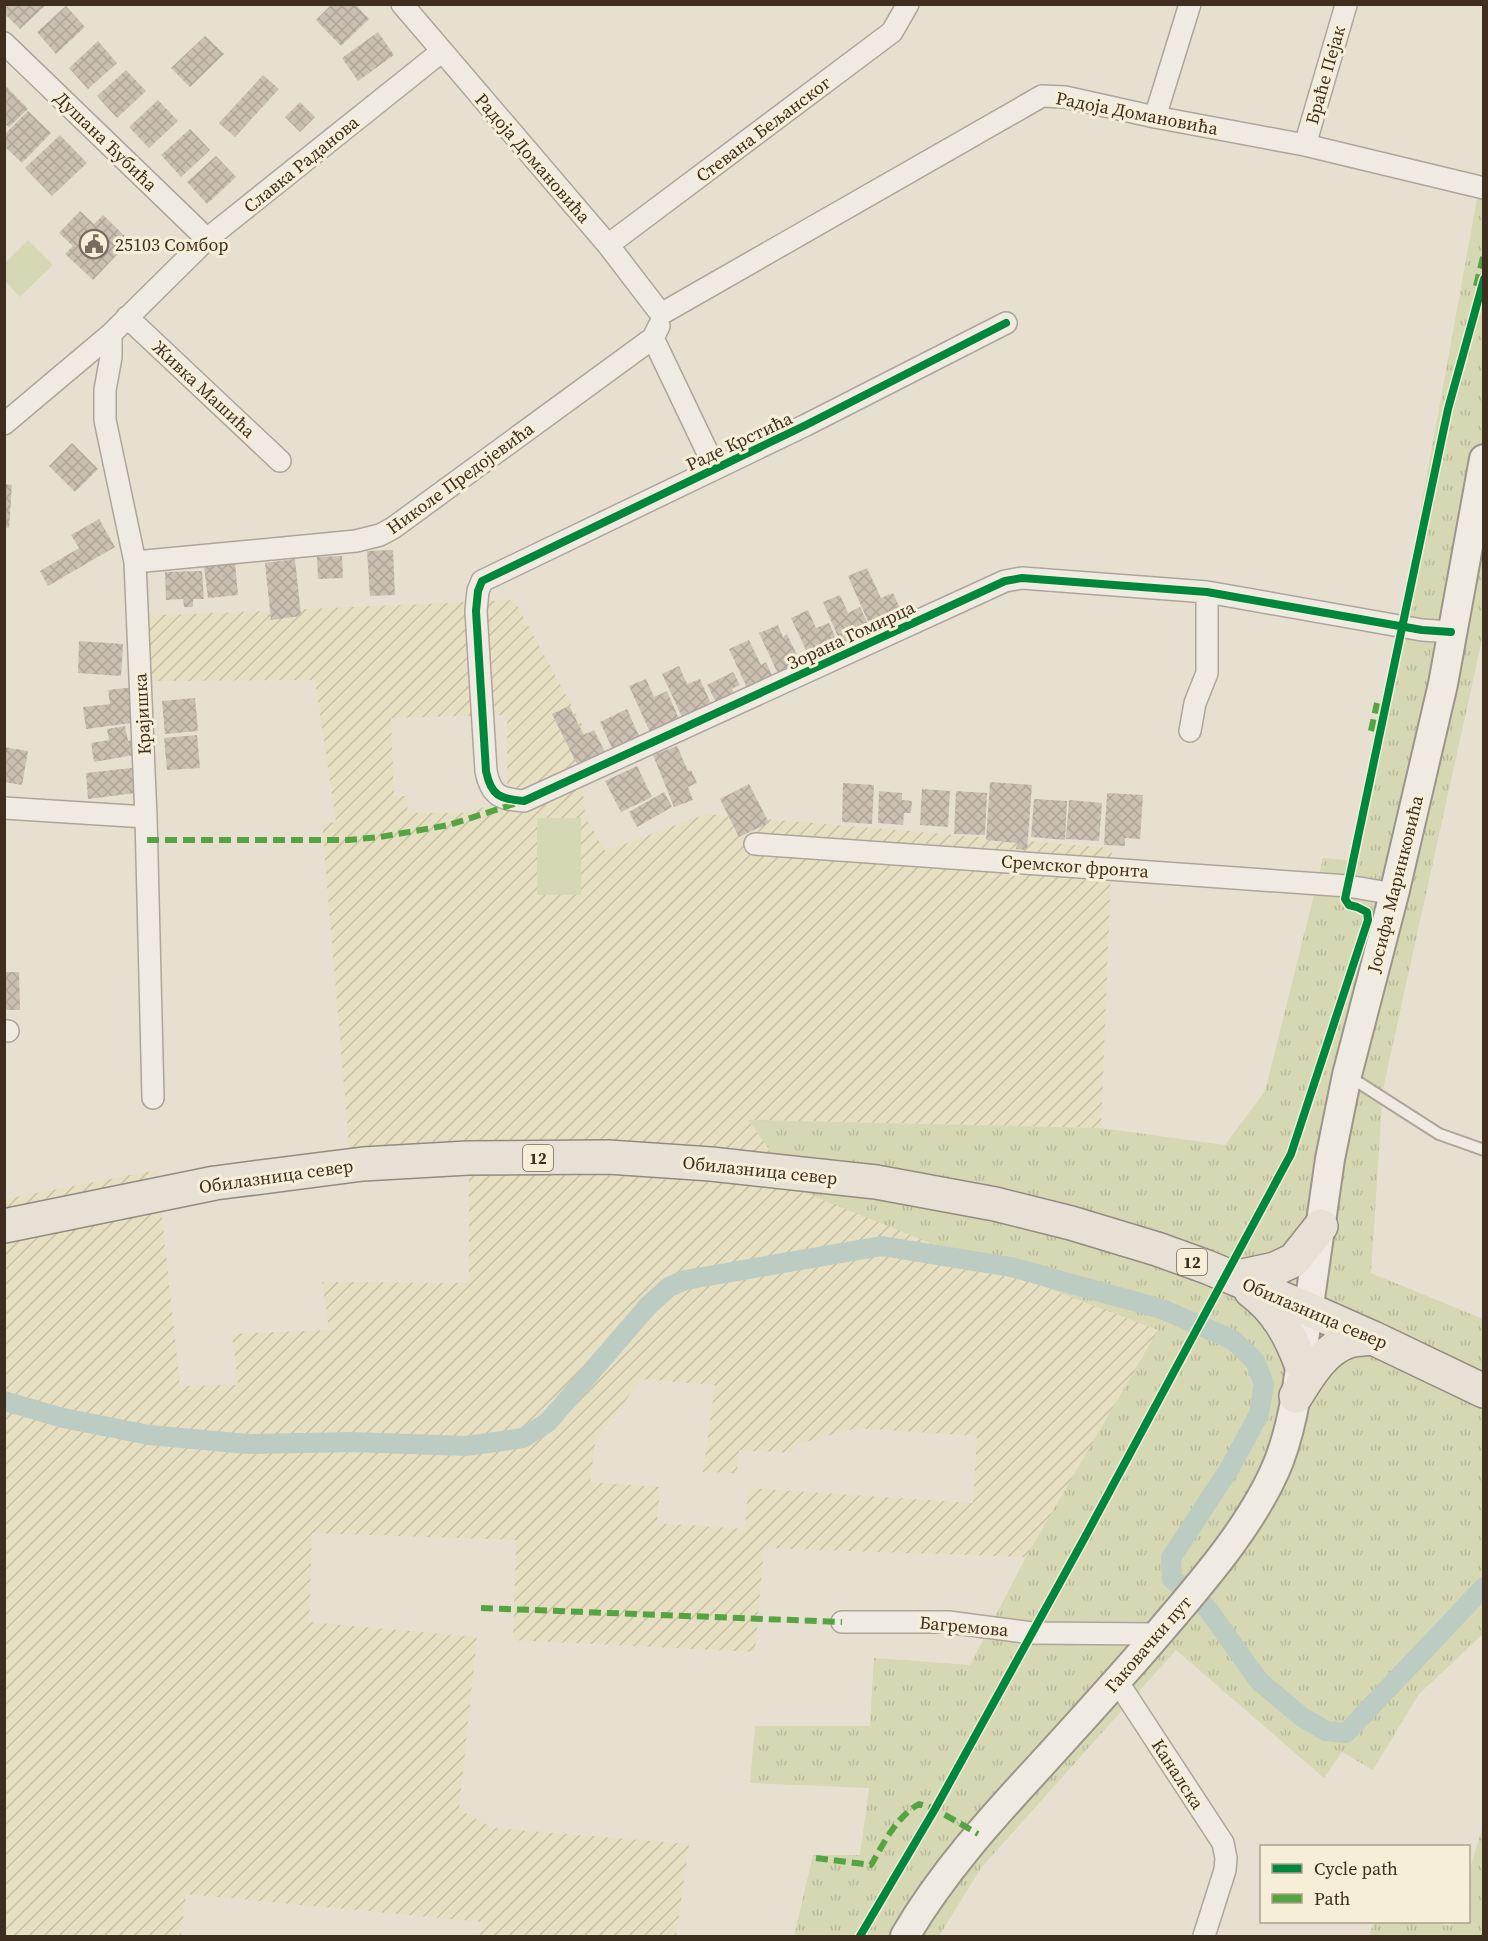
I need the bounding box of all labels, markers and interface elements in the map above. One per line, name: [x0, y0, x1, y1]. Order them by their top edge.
street label: Браће Пејак: [1299, 23, 1351, 127]
street label: Стевана Бељанског: [691, 70, 835, 188]
street label: Душана Ћубића: [49, 85, 164, 197]
street label: Радоја Домановића: [1054, 85, 1221, 141]
street label: Радоја Домановића: [470, 88, 597, 229]
street label: Славка Раданова: [238, 109, 365, 218]
public building icon: 25103 Сомбор: [78, 228, 110, 260]
place label: 25103 Сомбор: [115, 232, 229, 257]
street label: Живка Машића: [147, 335, 262, 444]
street label: Раде Крстића: [682, 405, 797, 477]
street label: Николе Предојевића: [381, 416, 539, 540]
street label: Зорана Гомирца: [783, 594, 920, 676]
street label: Крајишка: [127, 672, 157, 755]
street label: Јосифа Маринковића: [1361, 792, 1429, 976]
street label: Сремског фронта: [1000, 848, 1150, 884]
road number: 12: [523, 1145, 553, 1171]
street label: Обилазница север: [681, 1149, 839, 1191]
street label: Обилазница север: [197, 1153, 355, 1199]
road number: 12: [1177, 1249, 1207, 1275]
street label: Обилазница север: [1239, 1271, 1391, 1355]
street label: Гаковачки пут: [1099, 1590, 1198, 1698]
street label: Багремова: [918, 1610, 1010, 1642]
street label: Каналска: [1146, 1734, 1211, 1815]
legend: [1260, 1845, 1470, 1923]
text: Cycle path: [1314, 1856, 1398, 1881]
text: Path: [1314, 1886, 1351, 1911]

